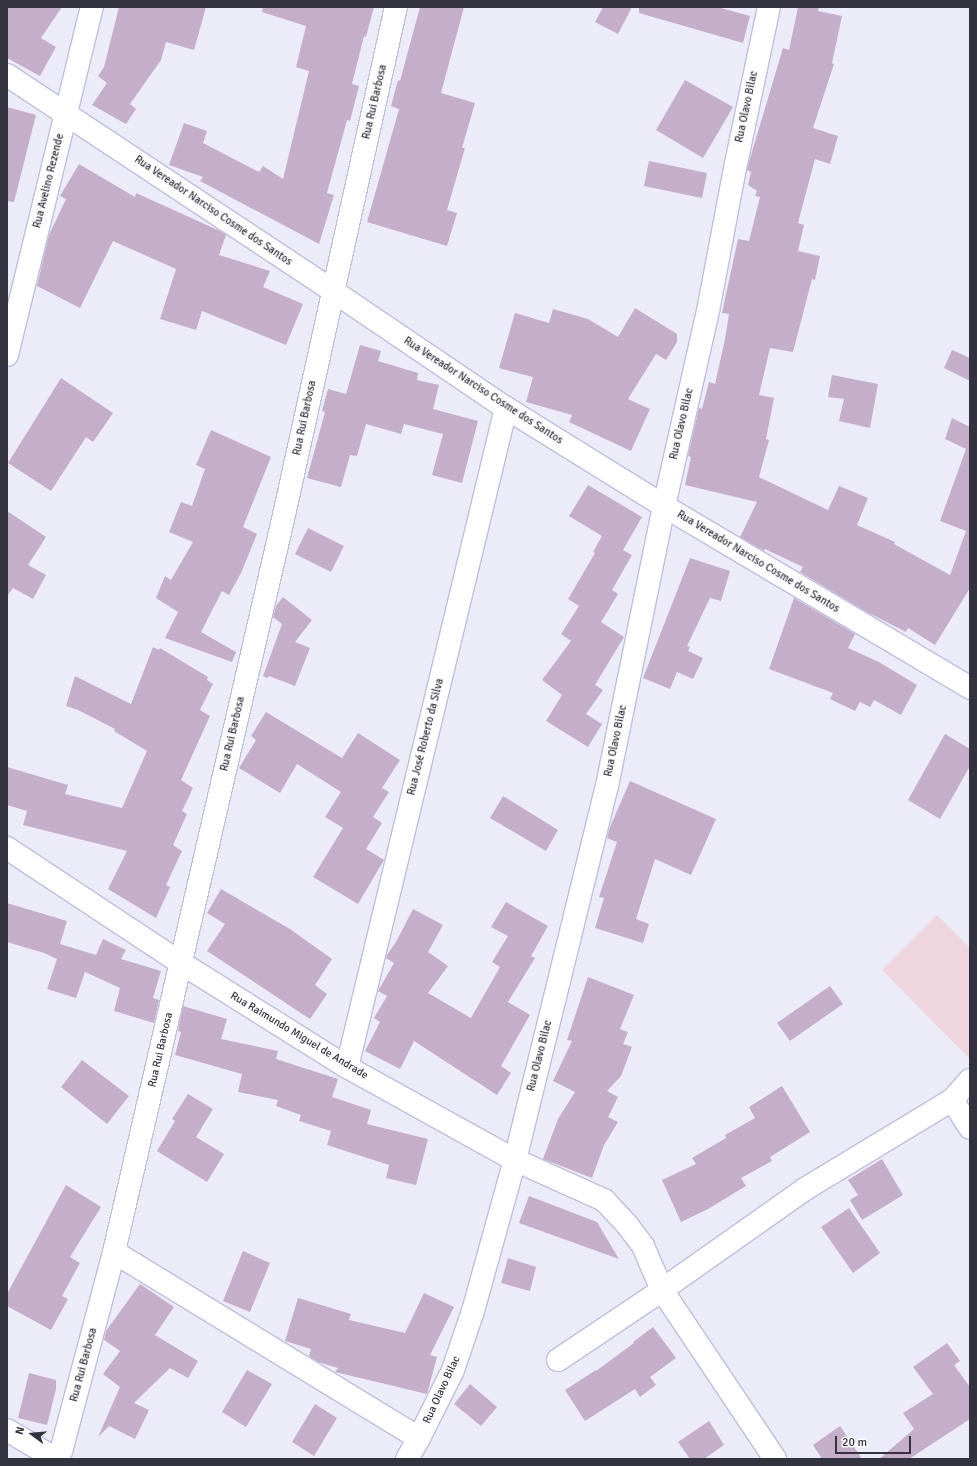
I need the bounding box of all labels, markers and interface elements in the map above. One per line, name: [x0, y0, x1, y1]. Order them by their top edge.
street label: Rua Rui Barbosa: [360, 63, 390, 141]
street label: Rua Olavo Bilac: [733, 70, 761, 144]
street label: Rua Avelino Rezende: [31, 132, 67, 230]
street label: Rua Vereador Narciso Cosme dos Santos: [132, 153, 294, 269]
street label: Rua Vereador Narciso Cosme dos Santos: [401, 334, 565, 448]
street label: Rua Rui Barbosa: [291, 379, 319, 457]
street label: Rua Olavo Bilac: [667, 387, 697, 461]
street label: Rua Vereador Narciso Cosme dos Santos: [674, 508, 842, 616]
street label: Rua José Roberto da Silva: [405, 677, 447, 797]
street label: Rua Rui Barbosa: [218, 695, 248, 773]
street label: Rua Olavo Bilac: [602, 704, 630, 778]
street label: Rua Raimundo Miguel de Andrade: [228, 990, 370, 1082]
street label: Rua Rui Barbosa: [146, 1011, 176, 1089]
street label: Rua Olavo Bilac: [525, 1019, 555, 1093]
street label: Rua Rui Barbosa: [68, 1326, 100, 1404]
street label: Rua Olavo Bilac: [421, 1354, 463, 1426]
north arrow: [12, 1414, 52, 1454]
text: N: [13, 1425, 27, 1436]
scale bar: [837, 1428, 913, 1454]
text: 20 m: [842, 1435, 867, 1450]

